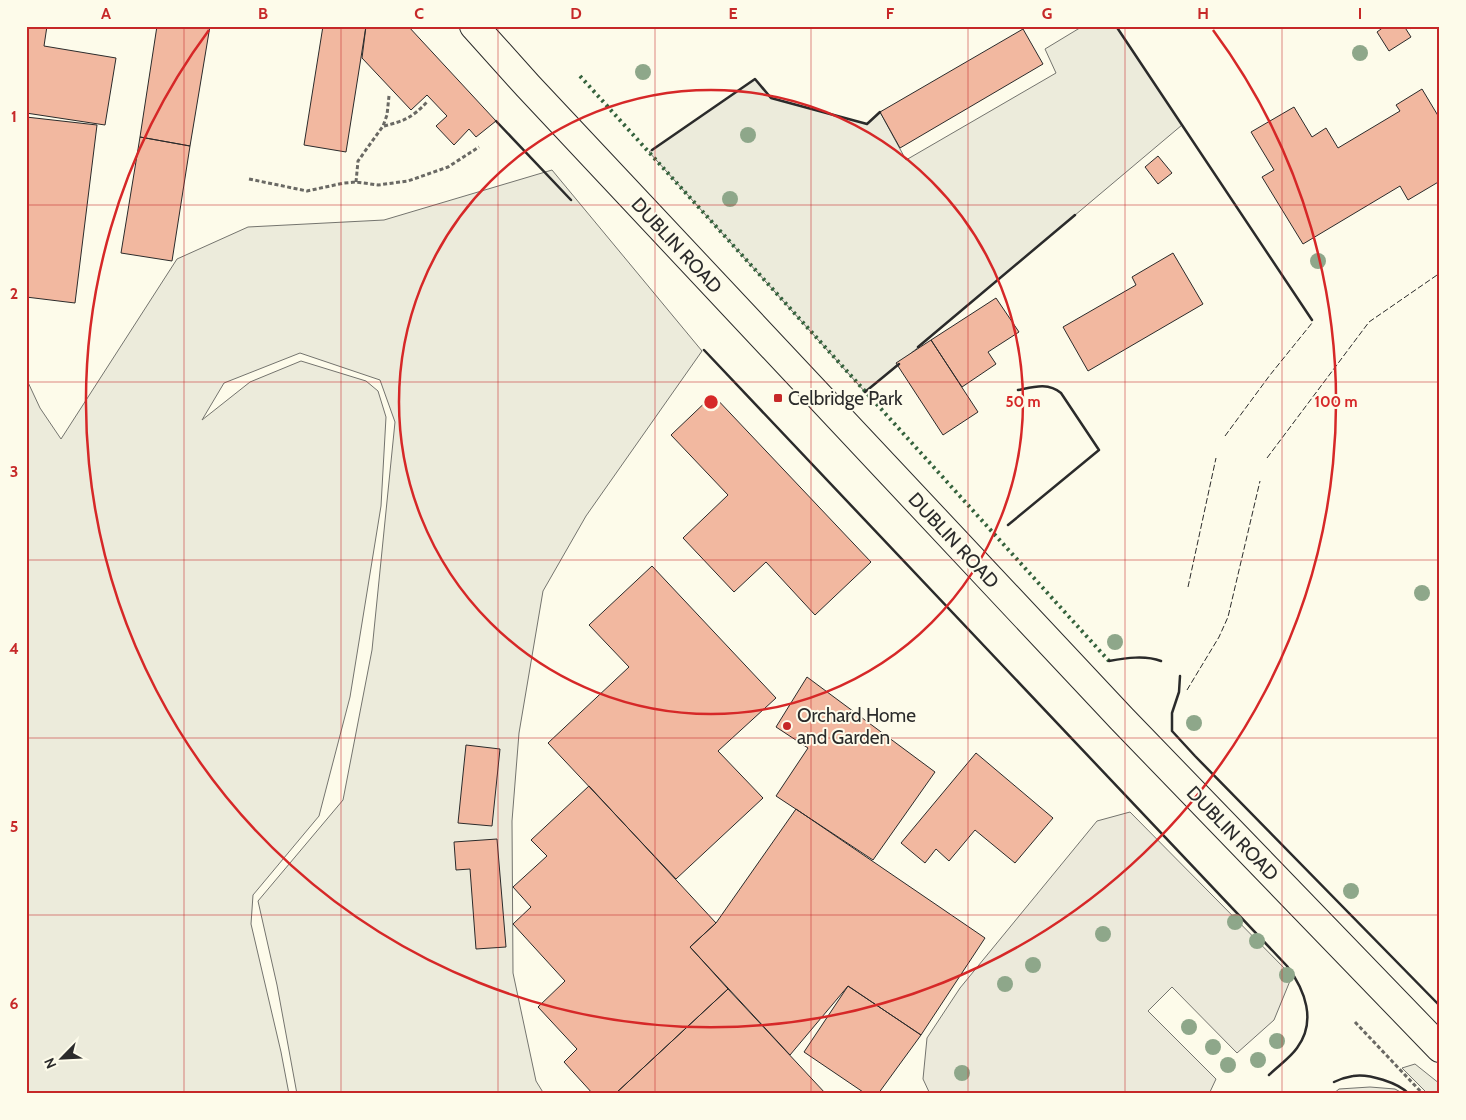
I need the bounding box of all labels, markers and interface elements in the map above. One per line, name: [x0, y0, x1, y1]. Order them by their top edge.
text: A: [101, 4, 111, 23]
text: B: [258, 4, 268, 23]
text: C: [414, 4, 424, 23]
text: D: [570, 4, 582, 23]
text: E: [728, 4, 738, 23]
text: F: [886, 4, 895, 23]
text: G: [1042, 4, 1052, 23]
text: H: [1197, 4, 1209, 23]
text: I: [1358, 4, 1362, 23]
text: 1: [11, 107, 17, 126]
street label: DUBLIN ROAD: [627, 193, 727, 298]
text: 2: [10, 284, 18, 303]
place label: Celbridge Park: [788, 387, 903, 410]
marker: Celbridge Park: [772, 392, 784, 404]
centre of rings: [702, 393, 720, 411]
text: 50 m: [1005, 393, 1041, 411]
text: 100 m: [1314, 393, 1358, 411]
text: 3: [10, 462, 18, 481]
street label: DUBLIN ROAD: [904, 488, 1004, 593]
text: 4: [9, 639, 19, 658]
place label: Orchard Home and Garden: [797, 704, 916, 749]
marker: Orchard Home and Garden: [781, 720, 793, 732]
street label: DUBLIN ROAD: [1182, 781, 1284, 885]
text: 5: [10, 817, 18, 836]
text: 6: [10, 994, 19, 1013]
north arrow: [38, 1032, 88, 1082]
text: N: [40, 1055, 60, 1071]

